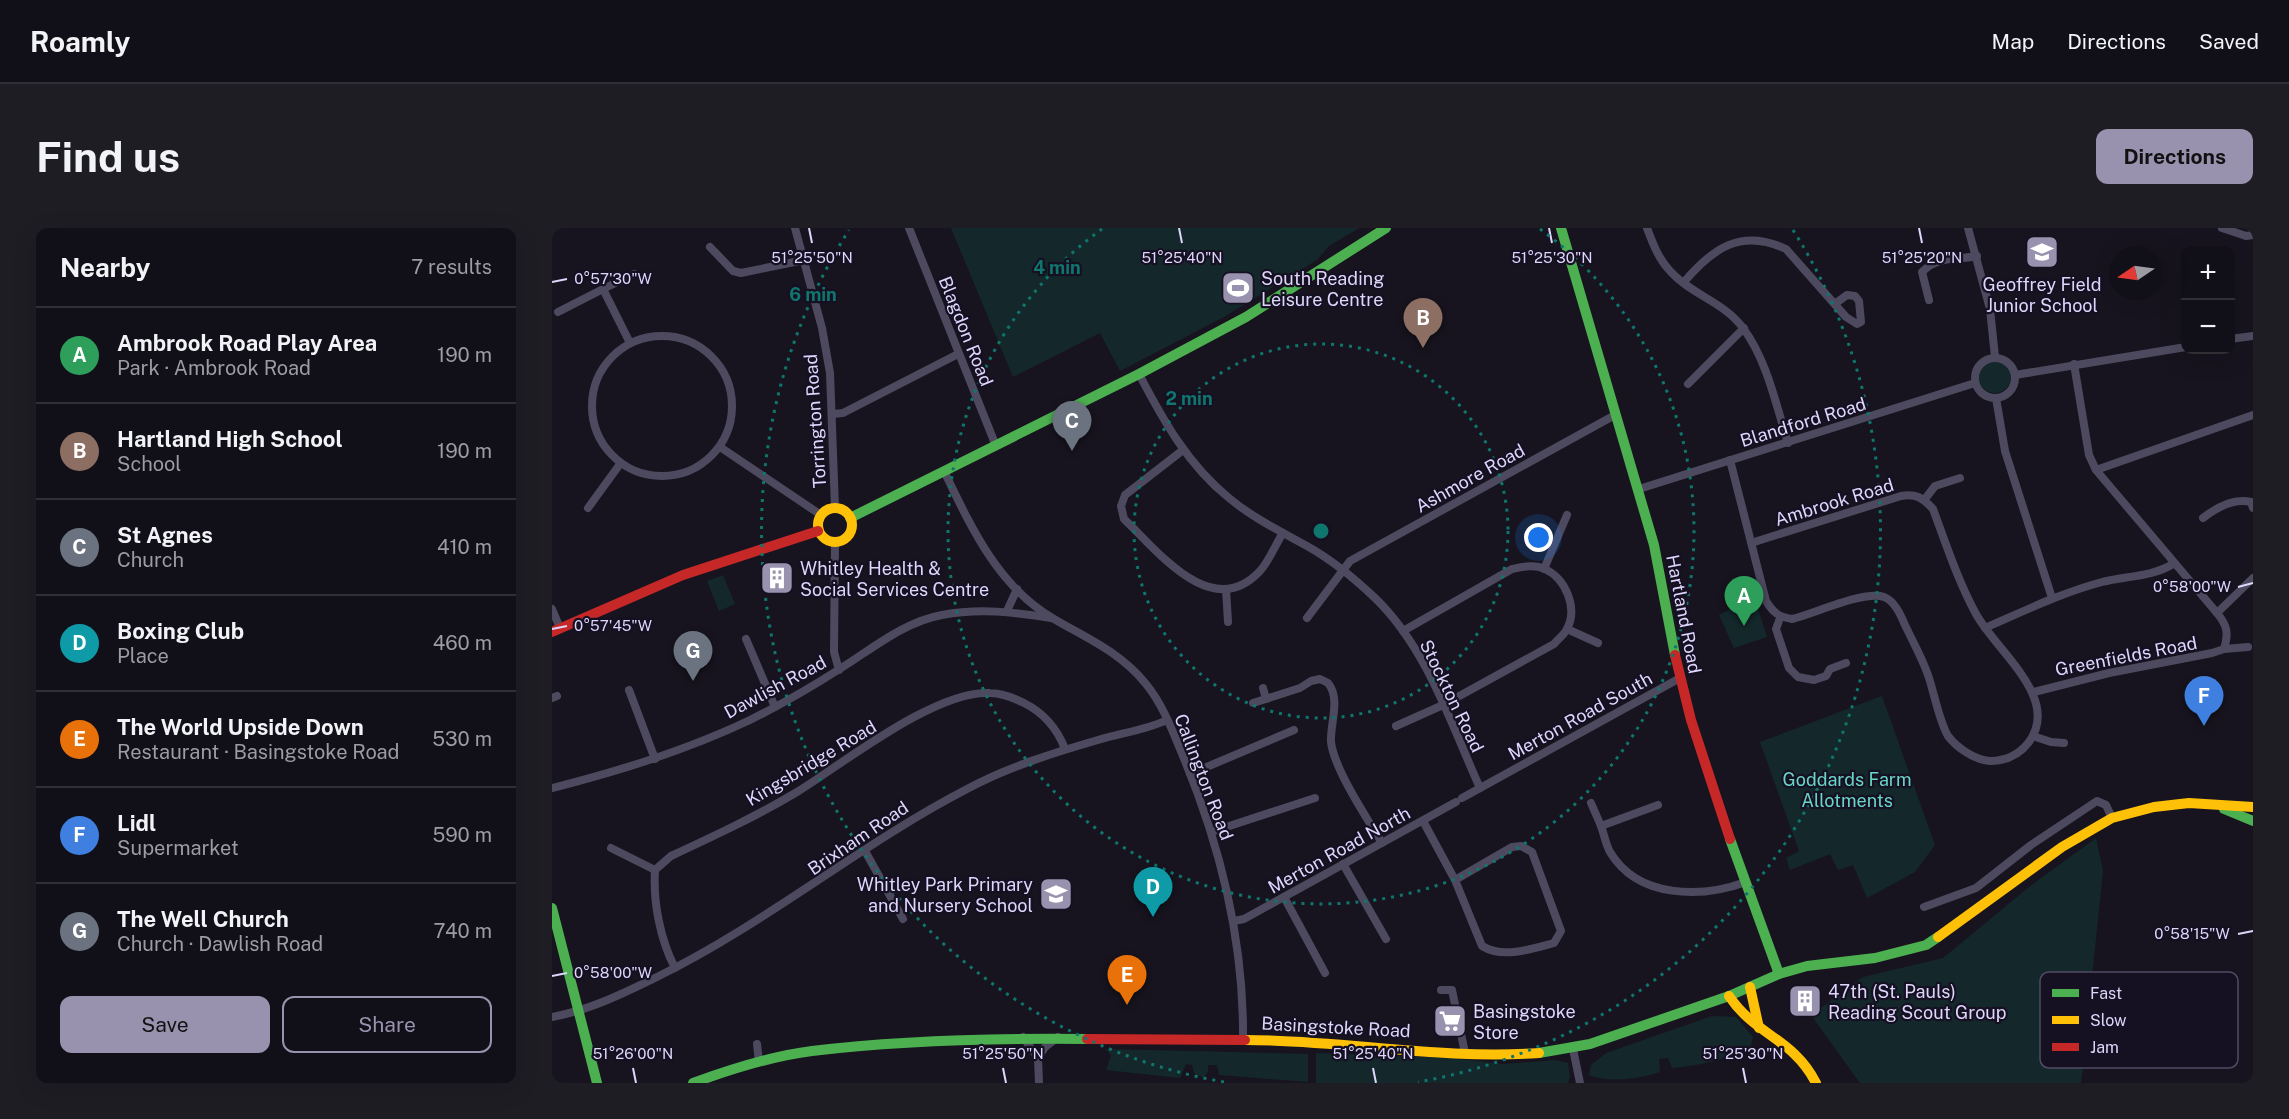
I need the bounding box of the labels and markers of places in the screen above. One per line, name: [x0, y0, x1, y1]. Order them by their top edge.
school or university icon: Geoffrey Field Junior School: [2024, 234, 2060, 270]
place label: South Reading Leisure Centre: [1261, 268, 1384, 310]
sports icon: South Reading Leisure Centre: [1220, 270, 1256, 306]
place label: Geoffrey Field Junior School: [1982, 274, 2102, 316]
pin: B: [1404, 298, 1442, 348]
pin: C: [1052, 402, 1092, 451]
centre of rings: [1311, 521, 1331, 541]
place label: Whitley Health & Social Services Centre: [800, 558, 989, 600]
building icon: Whitley Health & Social Services Centre: [759, 560, 795, 596]
pin: A: [1724, 576, 1764, 626]
pin: G: [674, 632, 712, 681]
pin: F: [2184, 676, 2224, 726]
pin: D: [1134, 868, 1172, 917]
place label: Whitley Park Primary and Nursery School: [857, 874, 1033, 916]
school or university icon: Whitley Park Primary and Nursery School: [1038, 876, 1074, 912]
pin: E: [1108, 956, 1146, 1005]
place label: 47th (St. Pauls) Reading Scout Group: [1828, 981, 2007, 1023]
building icon: 47th (St. Pauls) Reading Scout Group: [1787, 983, 1823, 1019]
place label: Basingstoke Store: [1473, 1001, 1576, 1043]
supermarket icon: Basingstoke Store: [1432, 1003, 1468, 1039]

